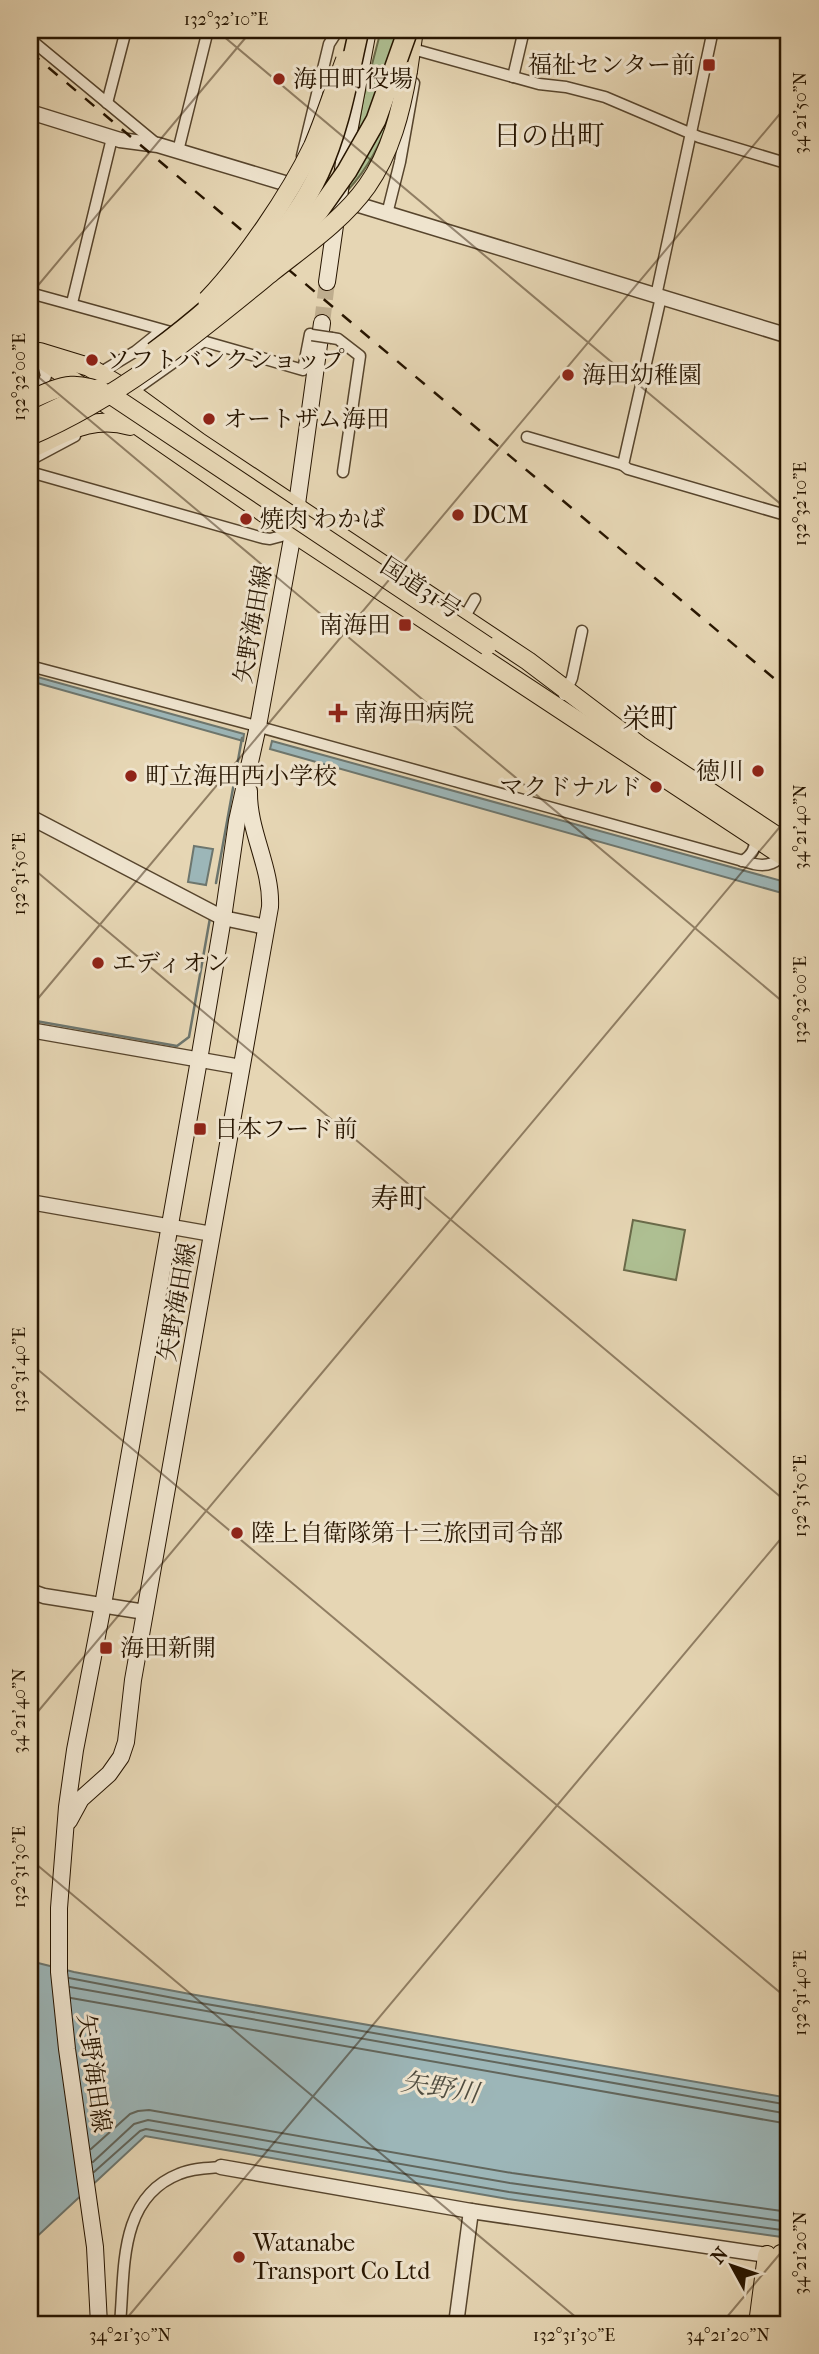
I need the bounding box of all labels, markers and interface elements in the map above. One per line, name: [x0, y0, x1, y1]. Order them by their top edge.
text: 132°32'10"E: [184, 9, 268, 30]
place label: 福祉センター前: [528, 51, 695, 79]
marker: 福祉センター前: [701, 57, 717, 73]
place label: 海田町役場: [293, 65, 413, 93]
marker: 海田町役場: [271, 71, 287, 87]
text: 34°21'50"N: [790, 71, 811, 154]
district label: 日の出町: [493, 119, 605, 152]
text: 132°32'00"E: [9, 333, 30, 421]
place label: ソフトバンクショップ: [106, 346, 345, 374]
marker: ソフトバンクショップ: [84, 352, 100, 368]
place label: 海田幼稚園: [582, 361, 702, 389]
marker: 海田幼稚園: [560, 367, 576, 383]
place label: オートザム海田: [223, 405, 390, 433]
marker: オートザム海田: [201, 411, 217, 427]
text: 132°32'10"E: [790, 462, 811, 546]
place label: DCM: [472, 501, 528, 529]
place label: 焼肉 わかば: [260, 505, 385, 533]
marker: DCM: [450, 507, 466, 523]
marker: 焼肉 わかば: [238, 511, 254, 527]
street label: 国道31号: [375, 552, 467, 624]
street label: 矢野海田線: [229, 562, 277, 686]
place label: 南海田: [319, 611, 391, 639]
marker: 南海田: [397, 617, 413, 633]
place label: 南海田病院: [354, 699, 474, 727]
district label: 栄町: [622, 702, 678, 735]
marker: 南海田病院: [328, 703, 348, 723]
place label: 徳川: [696, 757, 744, 785]
place label: 町立海田西小学校: [145, 762, 337, 790]
marker: 徳川: [750, 763, 766, 779]
marker: 町立海田西小学校: [123, 768, 139, 784]
place label: マクドナルド: [499, 773, 642, 801]
marker: マクドナルド: [648, 779, 664, 795]
text: 34°21'40"N: [790, 784, 811, 870]
text: 132°31'50"E: [9, 833, 30, 915]
place label: エディオン: [112, 949, 230, 977]
marker: エディオン: [90, 955, 106, 971]
text: 132°32'00"E: [790, 956, 811, 1044]
place label: 日本フード前: [214, 1115, 357, 1143]
marker: 日本フード前: [192, 1121, 208, 1137]
district label: 寿町: [371, 1182, 427, 1215]
street label: 矢野海田線: [153, 1240, 201, 1364]
text: 132°31'40"E: [9, 1327, 30, 1413]
text: 132°31'50"E: [790, 1455, 811, 1537]
place label: 陸上自衛隊第十三旅団司令部: [251, 1519, 563, 1547]
marker: 陸上自衛隊第十三旅団司令部: [229, 1525, 245, 1541]
place label: 海田新開: [120, 1634, 216, 1662]
marker: 海田新開: [98, 1640, 114, 1656]
text: 34°21'40"N: [9, 1668, 30, 1754]
text: 132°31'30"E: [9, 1826, 30, 1908]
text: 132°31'40"E: [790, 1950, 811, 2036]
street label: 矢野海田線: [72, 2012, 116, 2134]
water label: 矢野川: [399, 2066, 484, 2109]
text: 34°21'20"N: [790, 2211, 811, 2295]
place label: Watanabe Transport Co Ltd: [252, 2229, 431, 2285]
north arrow: [696, 2232, 766, 2302]
text: N: [707, 2243, 733, 2268]
marker: Watanabe Transport Co Ltd: [231, 2249, 247, 2265]
text: 34°21'30"N: [89, 2325, 171, 2346]
text: 132°31'30"E: [533, 2325, 615, 2346]
text: 34°21'20"N: [686, 2325, 770, 2346]

